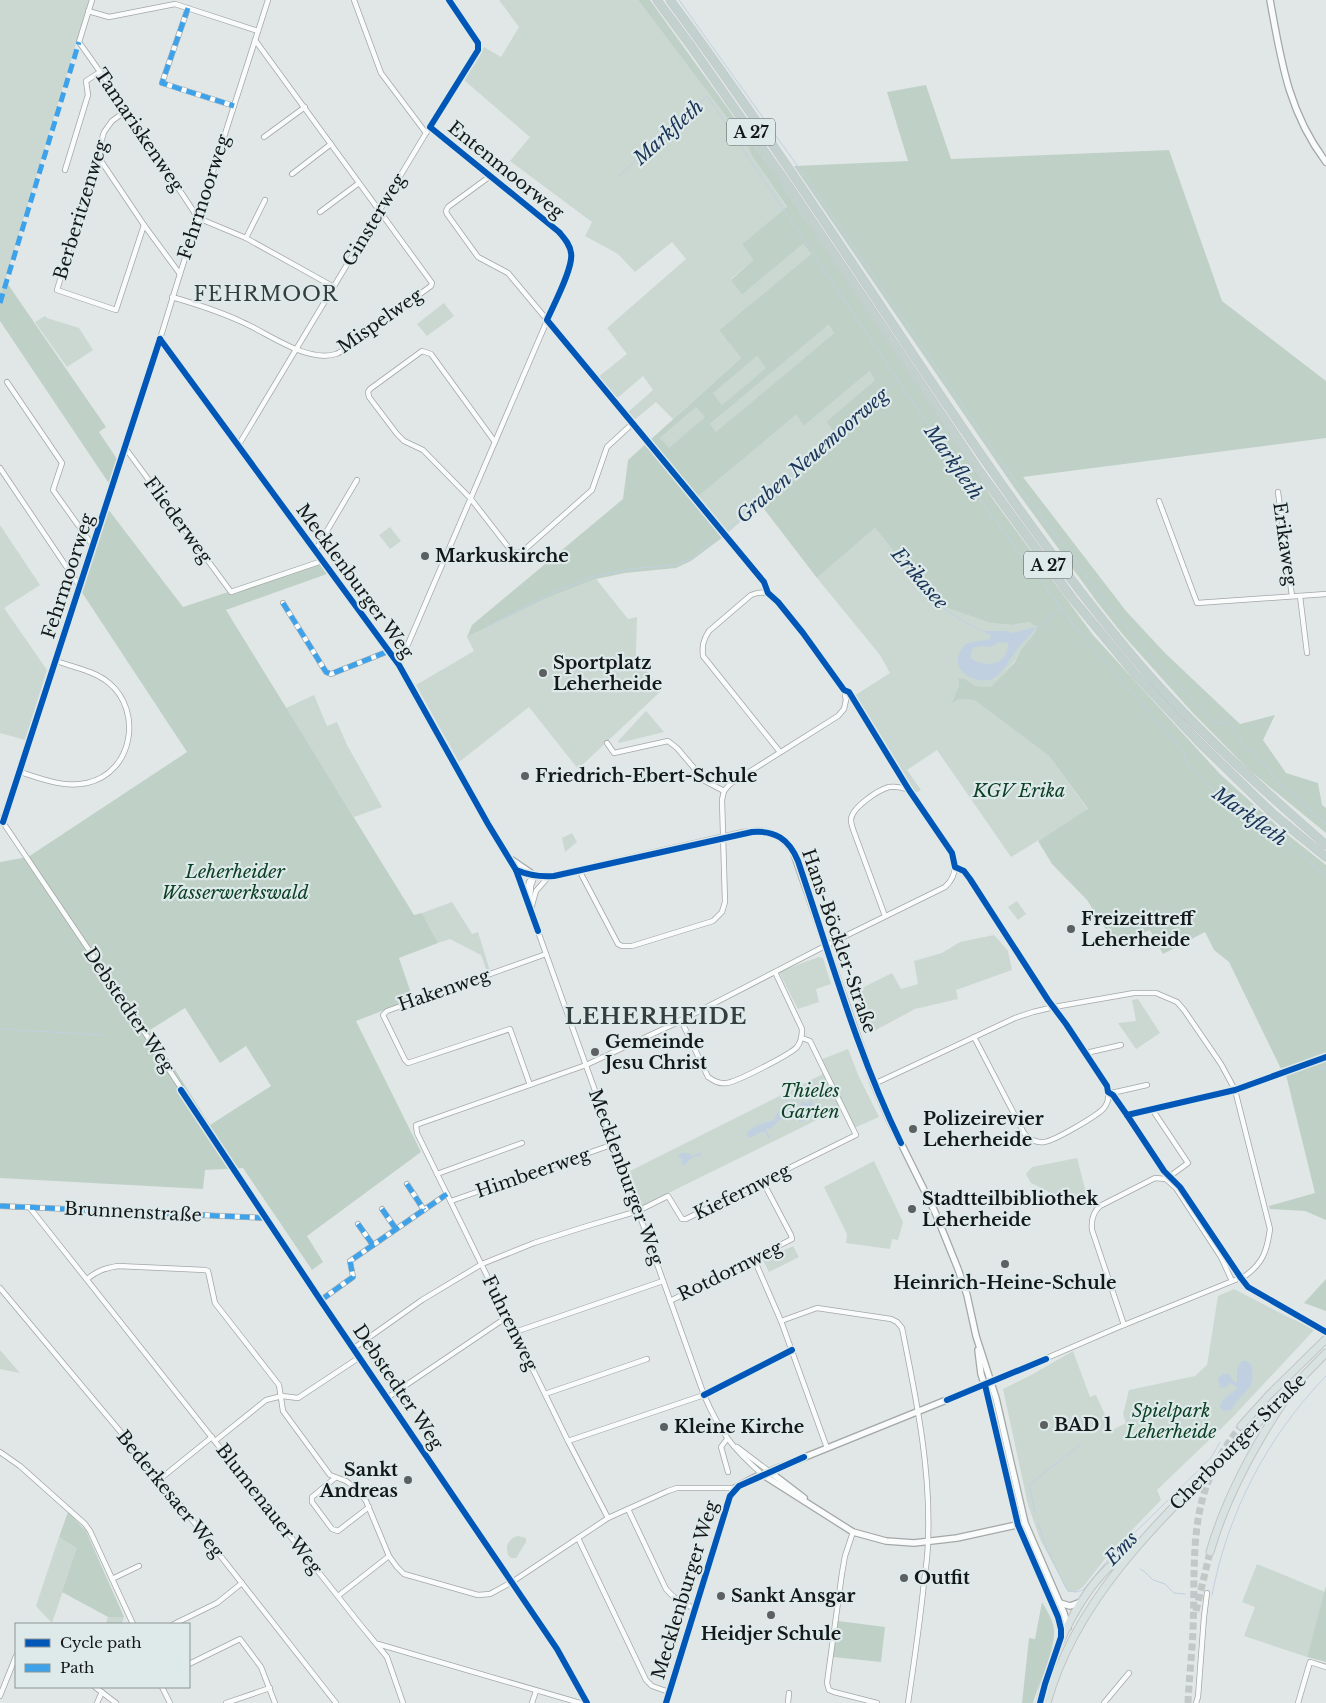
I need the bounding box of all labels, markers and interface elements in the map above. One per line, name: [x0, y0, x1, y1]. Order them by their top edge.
street label: Tamariskenweg: [90, 64, 188, 196]
water label: Markfleth: [628, 95, 708, 170]
street label: Entenmoorweg: [444, 117, 568, 224]
road number: A 27: [727, 118, 775, 146]
street label: Fehrmoorweg: [173, 131, 235, 262]
street label: Berberitzenweg: [49, 137, 113, 282]
street label: Ginsterweg: [338, 169, 410, 270]
district label: FEHRMOOR: [193, 282, 339, 306]
street label: Mispelweg: [333, 284, 427, 358]
water label: Graben Neuemoorweg: [732, 382, 894, 528]
water label: Markfleth: [919, 420, 988, 504]
street label: Fliederweg: [139, 472, 217, 568]
street label: Mecklenburger Weg: [292, 499, 419, 663]
street label: Erikaweg: [1268, 501, 1302, 588]
street label: Fehrmoorweg: [37, 510, 99, 641]
water label: Erikasee: [886, 542, 953, 614]
place label: Markuskirche: [435, 545, 569, 567]
marker: Markuskirche: [419, 550, 431, 562]
road number: A 27: [1024, 552, 1072, 578]
place label: Sportplatz Leherheide: [553, 652, 662, 695]
marker: Sportplatz Leherheide: [537, 667, 549, 679]
place label: Friedrich-Ebert-Schule: [535, 765, 757, 787]
marker: Friedrich-Ebert-Schule: [519, 770, 531, 782]
park label: KGV Erika: [972, 780, 1065, 802]
water label: Markfleth: [1207, 781, 1291, 851]
street label: Hans-Böckler-Straße: [797, 846, 881, 1036]
park label: Leherheider Wasserwerkswald: [161, 861, 309, 904]
place label: Freizeittreff Leherheide: [1081, 908, 1196, 951]
marker: Freizeittreff Leherheide: [1065, 923, 1077, 935]
street label: Debstedter Weg: [79, 943, 179, 1077]
street label: Hakenweg: [395, 964, 493, 1016]
district label: LEHERHEIDE: [565, 1003, 747, 1030]
place label: Gemeinde Jesu Christ: [601, 1031, 707, 1074]
marker: Gemeinde Jesu Christ: [589, 1046, 601, 1058]
park label: Thieles Garten: [780, 1080, 840, 1123]
street label: Mecklenburger Weg: [584, 1086, 668, 1268]
place label: Polizeirevier Leherheide: [923, 1108, 1044, 1151]
marker: Polizeirevier Leherheide: [907, 1123, 919, 1135]
street label: Himbeerweg: [473, 1143, 593, 1203]
street label: Kiefernweg: [690, 1159, 794, 1225]
place label: Stadtteilbibliothek Leherheide: [922, 1188, 1099, 1231]
street label: Brunnenstraße: [63, 1197, 203, 1227]
marker: Stadtteilbibliothek Leherheide: [906, 1203, 918, 1215]
street label: Rotdornweg: [674, 1236, 786, 1306]
marker: Heinrich-Heine-Schule: [999, 1258, 1011, 1270]
street label: Fuhrenweg: [477, 1272, 543, 1374]
place label: Heinrich-Heine-Schule: [893, 1272, 1117, 1294]
street label: Debstedter Weg: [348, 1320, 448, 1454]
street label: Cherbourger Straße: [1165, 1369, 1311, 1515]
park label: Spielpark Leherheide: [1124, 1400, 1217, 1443]
place label: BAD 1: [1054, 1414, 1112, 1436]
place label: Kleine Kirche: [674, 1416, 804, 1438]
marker: BAD 1: [1038, 1419, 1050, 1431]
marker: Kleine Kirche: [658, 1421, 670, 1433]
street label: Bederkesaer Weg: [112, 1426, 228, 1562]
street label: Blumenauer Weg: [211, 1439, 327, 1579]
place label: Sankt Andreas: [319, 1459, 398, 1502]
marker: Sankt Andreas: [402, 1474, 414, 1486]
street label: Mecklenburger Weg: [647, 1498, 723, 1682]
water label: Ems: [1099, 1527, 1143, 1571]
place label: Outfit: [914, 1567, 970, 1589]
marker: Outfit: [898, 1572, 910, 1584]
place label: Sankt Ansgar: [731, 1585, 856, 1607]
marker: Sankt Ansgar: [715, 1590, 727, 1602]
marker: Heidjer Schule: [765, 1609, 777, 1621]
legend: [15, 1623, 190, 1688]
place label: Heidjer Schule: [701, 1623, 841, 1645]
text: Cycle path: [60, 1633, 142, 1652]
text: Path: [60, 1658, 94, 1677]

